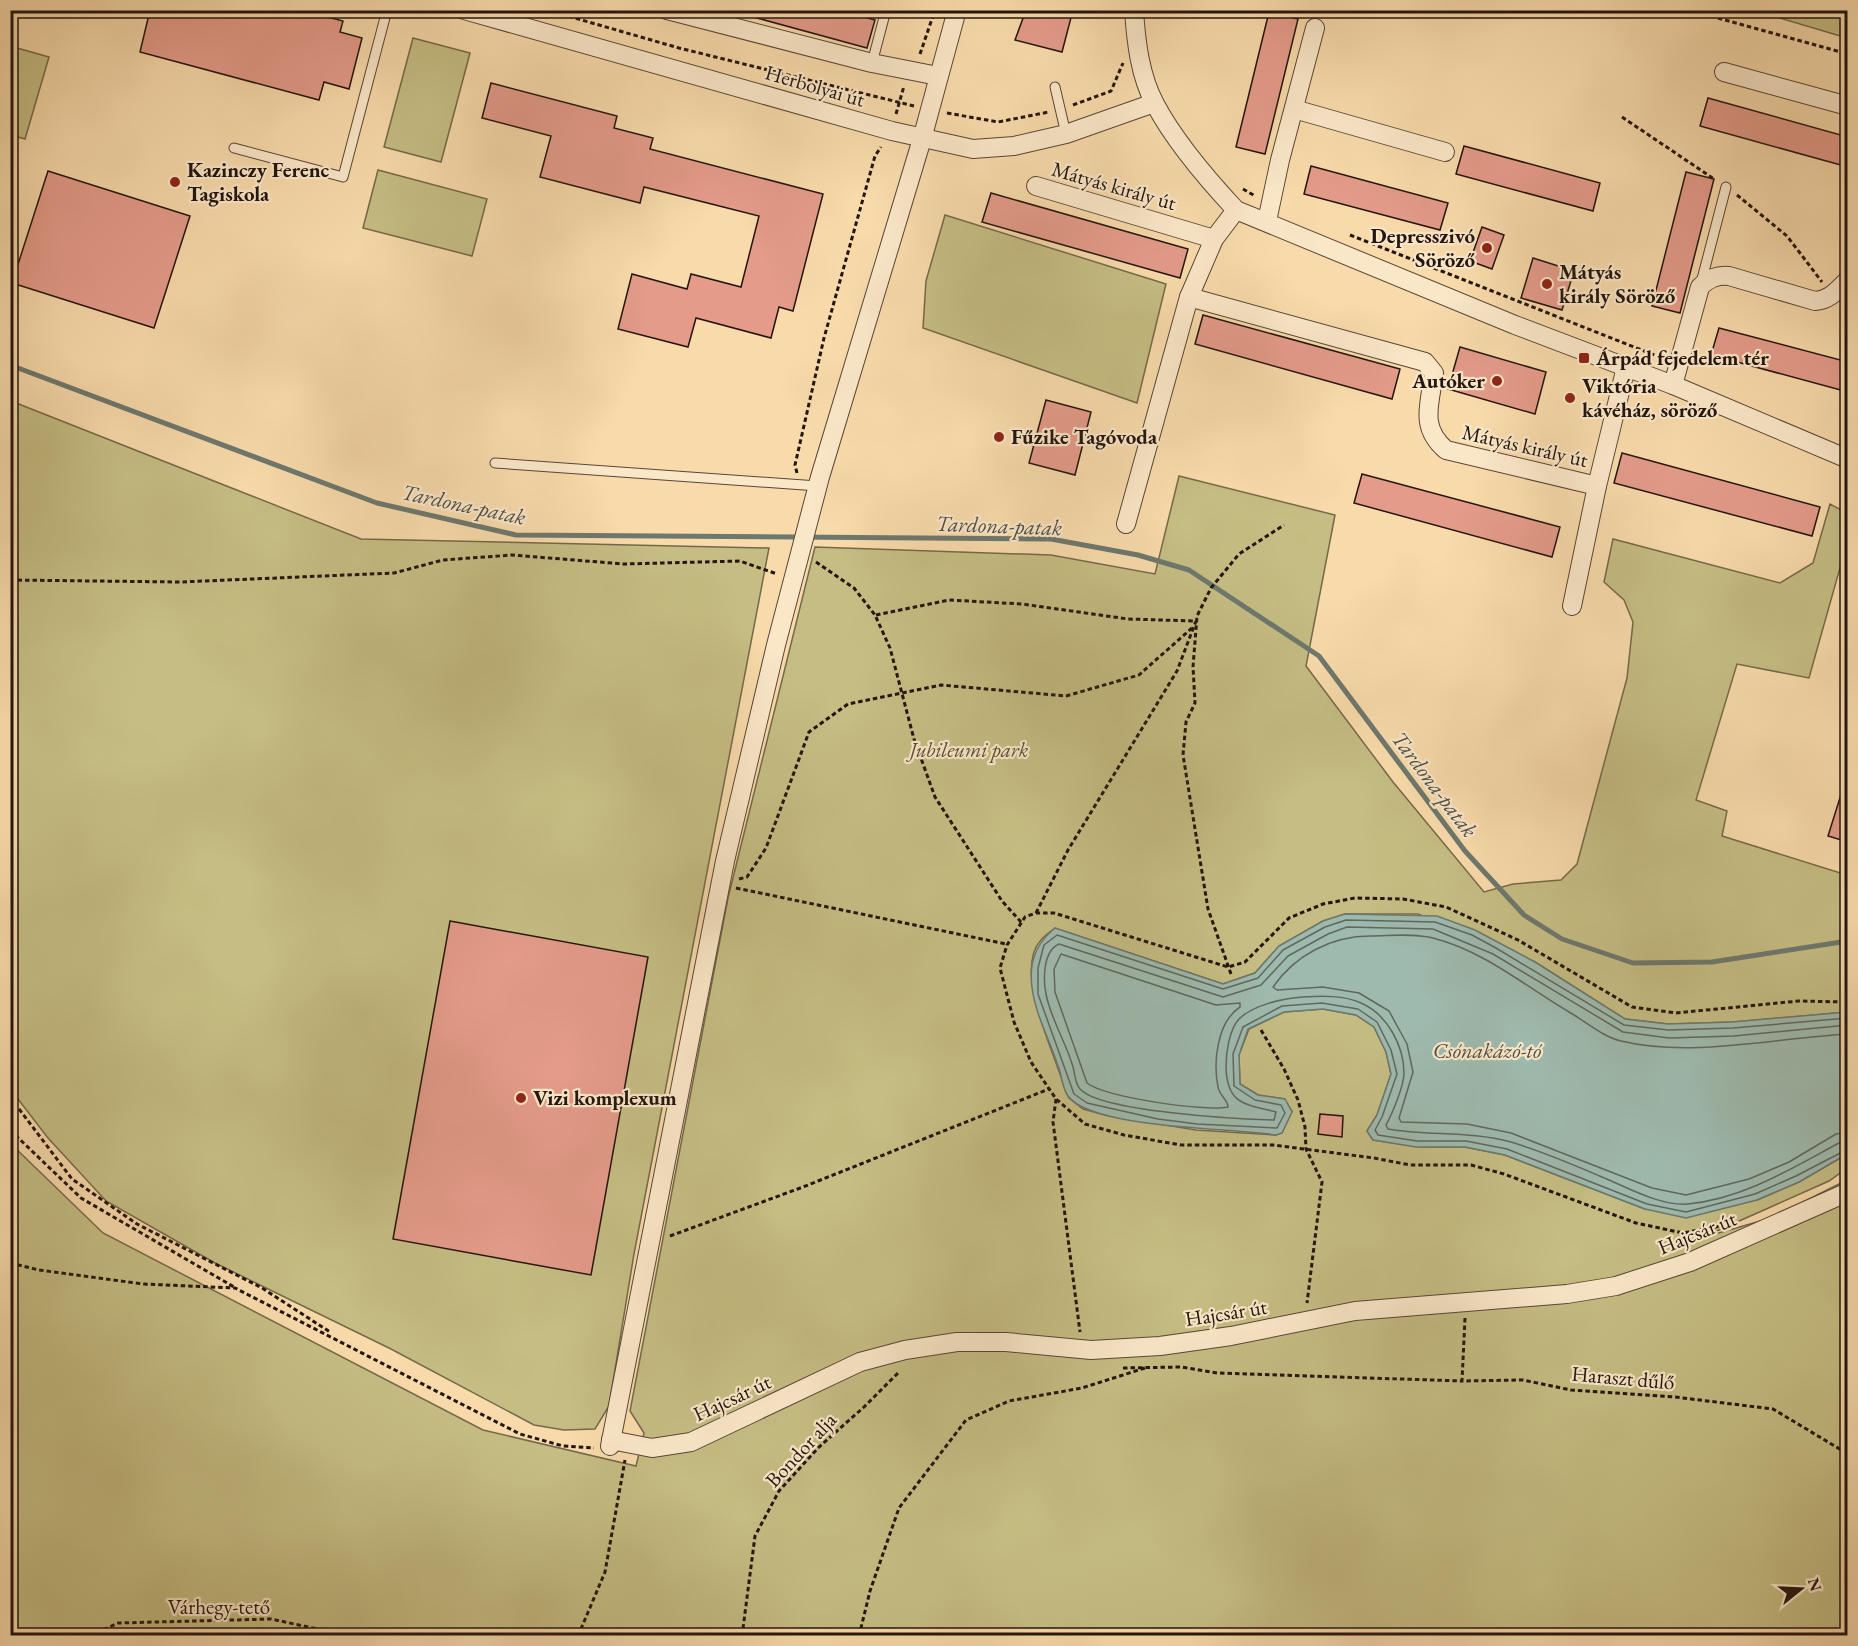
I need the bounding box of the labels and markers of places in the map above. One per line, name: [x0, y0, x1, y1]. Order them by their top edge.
place label: Kazinczy Ferenc Tagiskola: [187, 156, 330, 207]
marker: Kazinczy Ferenc Tagiskola: [168, 175, 182, 189]
place label: Depresszivó Söröző: [1371, 222, 1475, 273]
marker: Depresszivó Söröző: [1480, 241, 1494, 255]
place label: Mátyás király Söröző: [1559, 258, 1676, 309]
marker: Mátyás király Söröző: [1540, 277, 1554, 291]
place label: Árpád fejedelem tér: [1595, 344, 1769, 371]
marker: Árpád fejedelem tér: [1577, 351, 1591, 365]
place label: Autóker: [1411, 367, 1485, 394]
place label: Viktória kávéház, söröző: [1582, 372, 1718, 423]
marker: Autóker: [1490, 374, 1504, 388]
marker: Viktória kávéház, söröző: [1563, 391, 1577, 405]
place label: Fűzike Tagóvoda: [1011, 423, 1158, 450]
marker: Fűzike Tagóvoda: [992, 430, 1006, 444]
place label: Vizi komplexum: [533, 1084, 677, 1111]
marker: Vizi komplexum: [514, 1091, 528, 1105]

